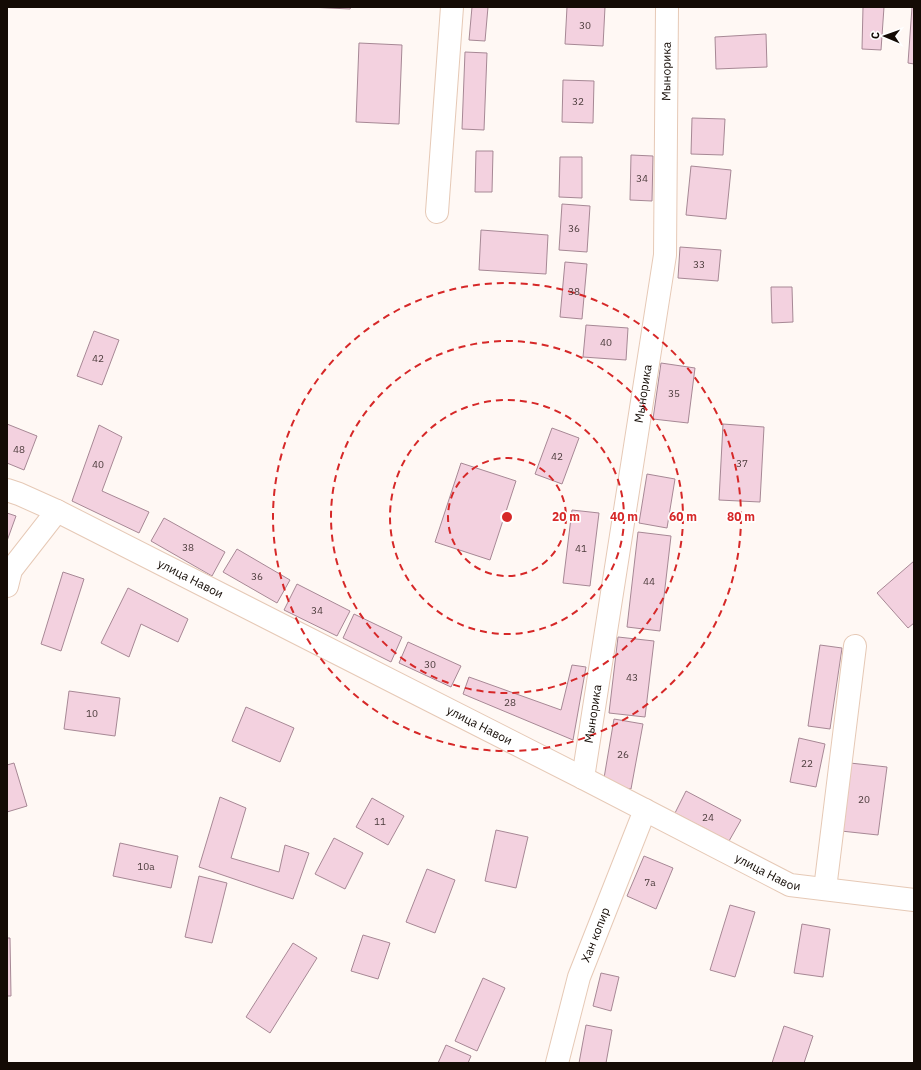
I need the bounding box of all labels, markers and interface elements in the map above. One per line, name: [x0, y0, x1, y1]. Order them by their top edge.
north arrow: [865, 16, 905, 56]
house number: 30: [579, 19, 591, 32]
text: С: [868, 32, 882, 39]
street label: Мынорика: [658, 41, 674, 101]
house number: 32: [572, 95, 584, 108]
house number: 34: [636, 172, 648, 185]
house number: 36: [568, 222, 580, 235]
house number: 33: [693, 258, 705, 271]
house number: 38: [568, 285, 580, 298]
house number: 40: [600, 336, 612, 349]
house number: 42: [92, 352, 104, 365]
street label: Мынорика: [631, 363, 655, 424]
house number: 35: [668, 387, 680, 400]
house number: 48: [13, 443, 25, 456]
house number: 42: [551, 450, 563, 463]
house number: 37: [736, 457, 748, 470]
house number: 40: [92, 458, 104, 471]
text: 20 m: [552, 509, 580, 524]
text: 40 m: [610, 509, 638, 524]
text: 60 m: [669, 509, 697, 524]
text: 80 m: [727, 509, 755, 524]
centre of rings: [500, 510, 514, 524]
house number: 38: [182, 541, 194, 554]
house number: 41: [575, 542, 587, 555]
street label: улица Навои: [155, 555, 226, 601]
house number: 36: [251, 570, 263, 583]
house number: 44: [643, 575, 655, 588]
house number: 34: [311, 604, 323, 617]
house number: 30: [424, 658, 436, 671]
house number: 43: [626, 671, 638, 684]
street label: Мынорика: [581, 683, 605, 744]
house number: 28: [504, 696, 516, 709]
street label: улица Навои: [444, 702, 515, 748]
house number: 10: [86, 707, 98, 720]
house number: 26: [617, 748, 629, 761]
house number: 22: [801, 757, 813, 770]
house number: 20: [858, 793, 870, 806]
house number: 24: [702, 811, 714, 824]
house number: 11: [374, 815, 386, 828]
street label: улица Навои: [733, 850, 801, 893]
house number: 10а: [137, 860, 155, 873]
house number: 7а: [644, 876, 656, 889]
street label: Хан копир: [578, 905, 613, 964]

